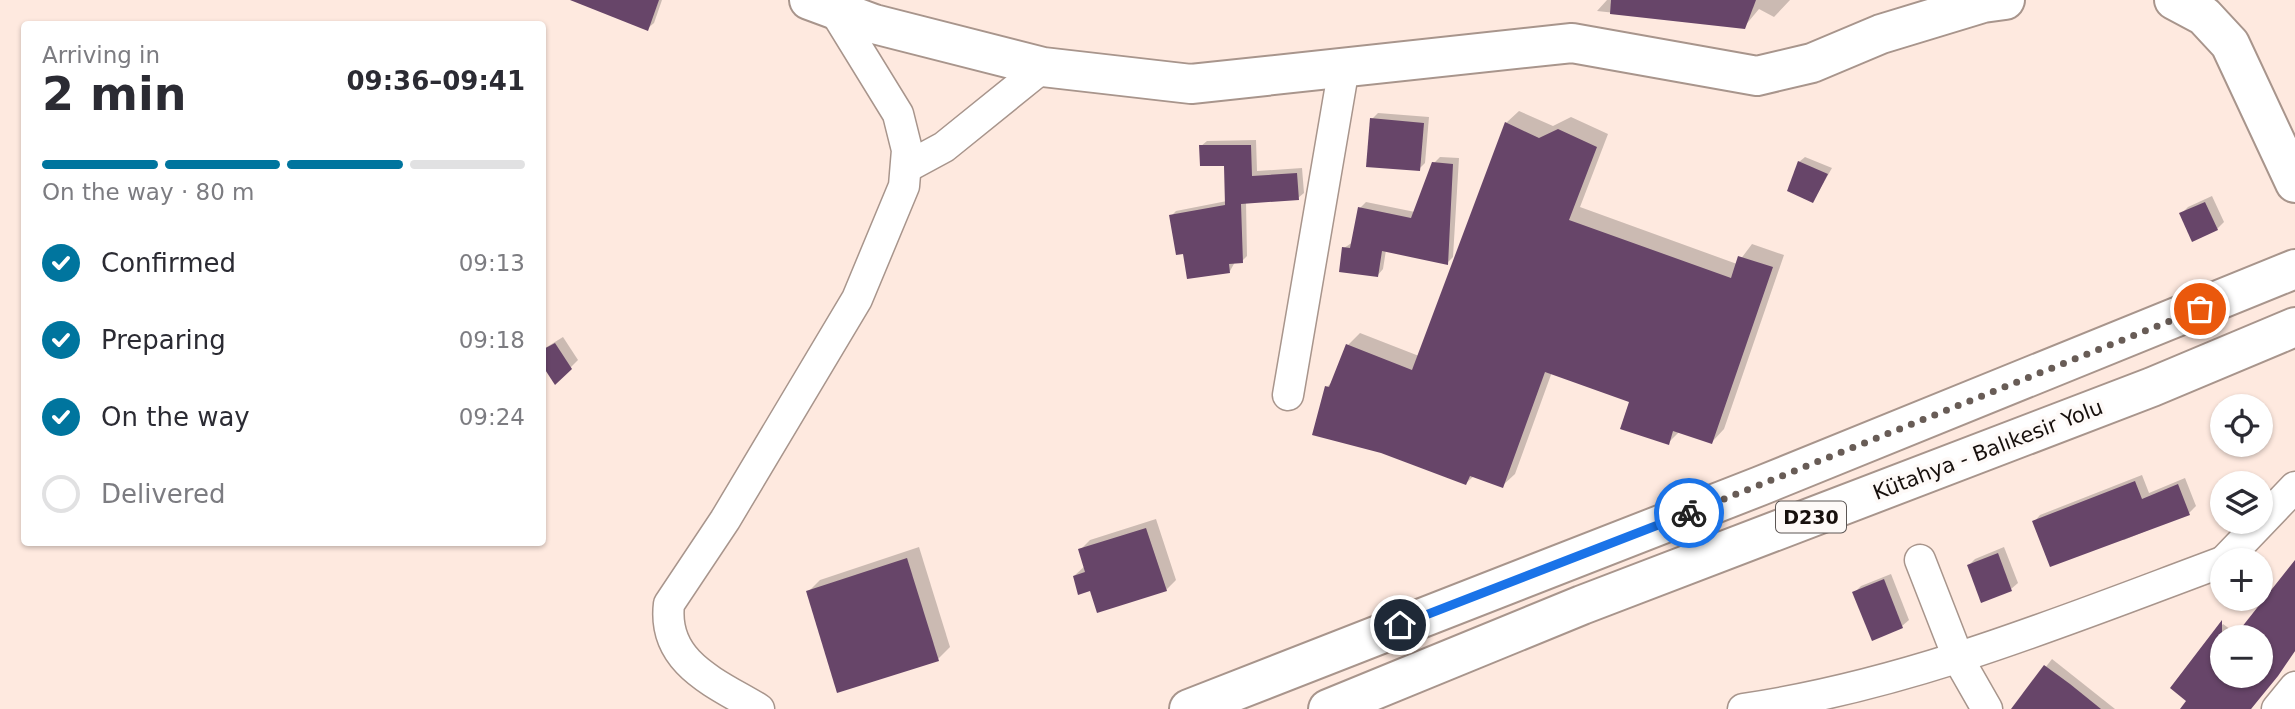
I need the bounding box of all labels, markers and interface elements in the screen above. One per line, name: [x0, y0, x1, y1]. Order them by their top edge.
text: Arriving in: [42, 42, 160, 68]
text: 09:36–09:41: [346, 66, 525, 96]
text: 2 min: [42, 67, 186, 121]
text: On the way · 80 m: [42, 179, 254, 205]
icon: check: [42, 244, 80, 282]
text: Confirmed: [101, 248, 236, 278]
text: 09:13: [459, 250, 525, 276]
pin: [2170, 279, 2230, 339]
icon: bag: [2181, 290, 2219, 328]
icon: check: [42, 321, 80, 359]
text: Preparing: [101, 325, 226, 355]
text: 09:18: [459, 327, 525, 353]
map controls: [2210, 394, 2273, 688]
button: locate: [2210, 394, 2273, 457]
street label: Kütahya - Balıkesir Yolu: [1870, 395, 2106, 505]
icon: check: [42, 398, 80, 436]
text: On the way: [101, 402, 250, 432]
text: 09:24: [459, 404, 525, 430]
button: layers: [2210, 471, 2273, 534]
courier: [1654, 478, 1724, 548]
text: Delivered: [101, 479, 225, 509]
icon: bike: [1670, 494, 1708, 532]
road number: D230: [1776, 502, 1846, 532]
button: +: [2210, 548, 2273, 611]
pin: [1370, 595, 1430, 655]
icon: home: [1381, 606, 1419, 644]
button: −: [2210, 625, 2273, 688]

